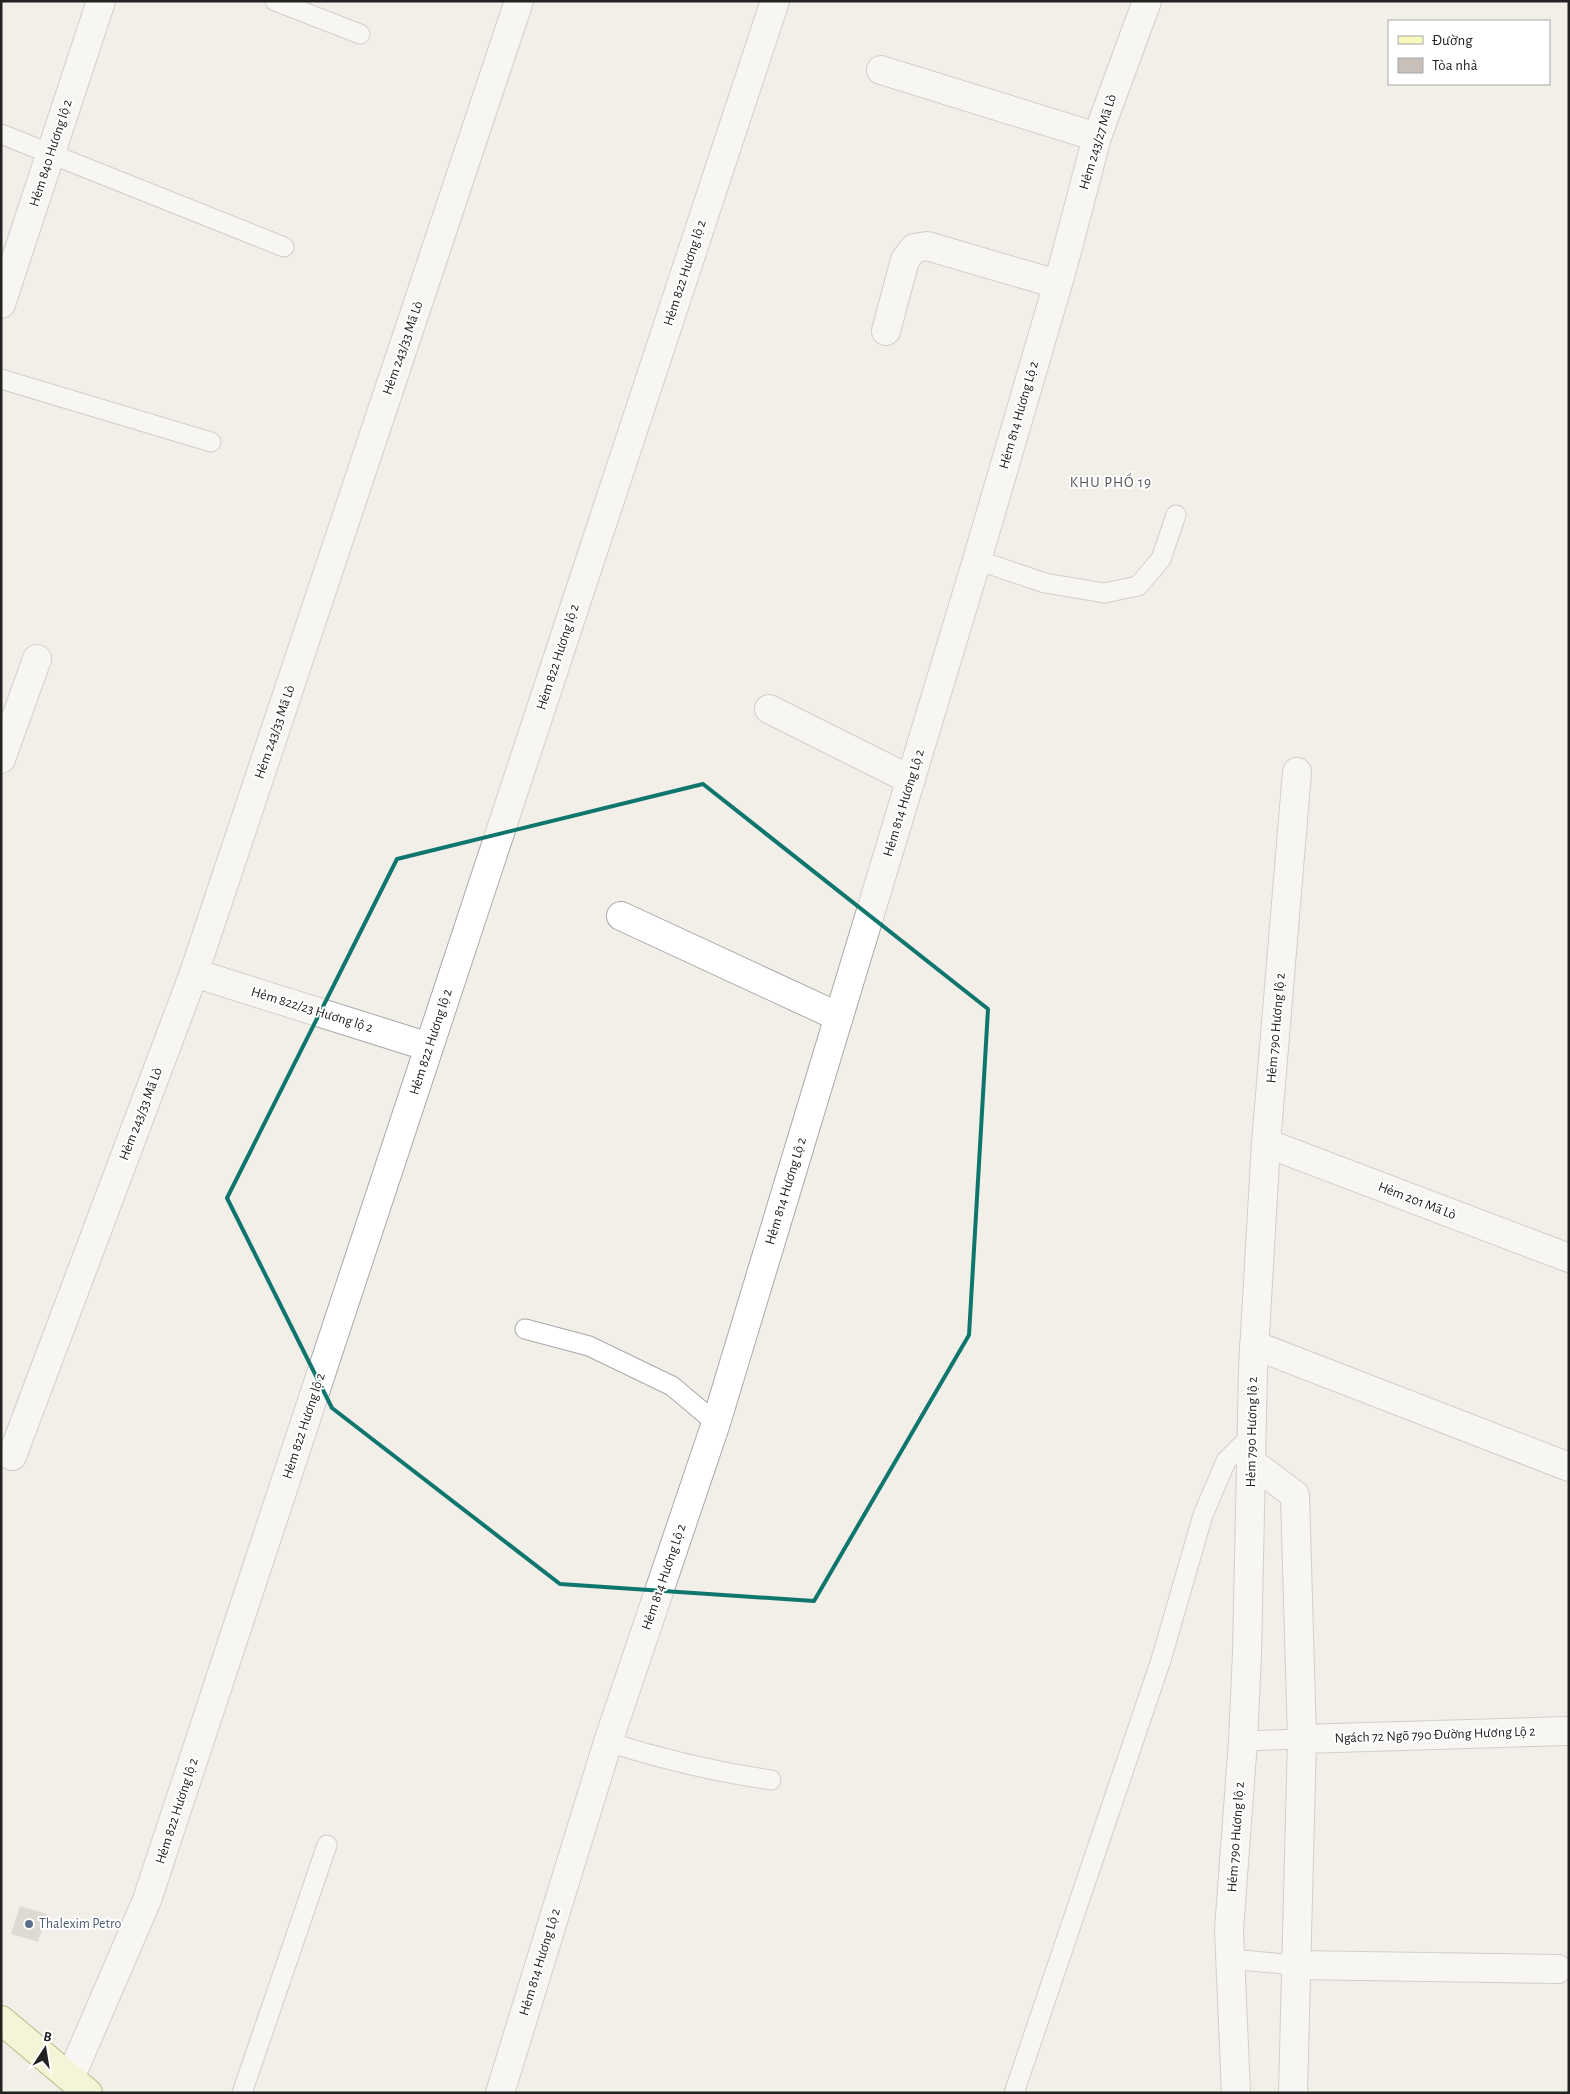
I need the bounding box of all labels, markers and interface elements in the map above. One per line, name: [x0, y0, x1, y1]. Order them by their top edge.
legend: [1388, 20, 1550, 85]
text: Đường: [1432, 33, 1473, 48]
text: Tòa nhà: [1432, 58, 1478, 73]
street label: Hẻm 243/27 Mã Lò: [1077, 93, 1119, 191]
street label: Hẻm 840 Hương lộ 2: [27, 98, 75, 208]
street label: Hẻm 822 Hương lộ 2: [661, 218, 709, 328]
street label: Hẻm 243/33 Mã Lò: [380, 299, 426, 397]
street label: Hẻm 814 Hương Lộ 2: [997, 360, 1041, 470]
district label: KHU PHỐ 19: [1070, 472, 1152, 490]
street label: Hẻm 822 Hương lộ 2: [534, 602, 582, 712]
street label: Hẻm 243/33 Mã Lò: [252, 683, 298, 781]
street label: Hẻm 814 Hương Lộ 2: [881, 748, 927, 858]
street label: Hẻm 790 Hương lộ 2: [1264, 972, 1288, 1084]
street label: Hẻm 822/23 Hương lộ 2: [249, 985, 375, 1035]
street label: Hẻm 822 Hương lộ 2: [407, 987, 455, 1097]
street label: Hẻm 243/33 Mã Lò: [117, 1066, 165, 1162]
street label: Hẻm 814 Hương Lộ 2: [763, 1136, 809, 1246]
street label: Hẻm 201 Mã Lò: [1376, 1180, 1458, 1222]
street label: Hẻm 822 Hương lộ 2: [280, 1371, 328, 1481]
street label: Hẻm 790 Hương lộ 2: [1244, 1376, 1260, 1488]
street label: Hẻm 814 Hương Lộ 2: [639, 1522, 689, 1632]
street label: Ngách 72 Ngõ 790 Đường Hương Lộ 2: [1334, 1724, 1536, 1746]
street label: Hẻm 822 Hương lộ 2: [153, 1756, 201, 1866]
street label: Hẻm 790 Hương lộ 2: [1225, 1781, 1247, 1893]
street label: Hẻm 814 Hương Lộ 2: [517, 1907, 563, 2017]
place label: Thalexim Petro: [39, 1917, 121, 1931]
marker: Thalexim Petro: [23, 1918, 35, 1930]
north arrow: [20, 2024, 70, 2074]
text: B: [42, 2030, 53, 2045]

